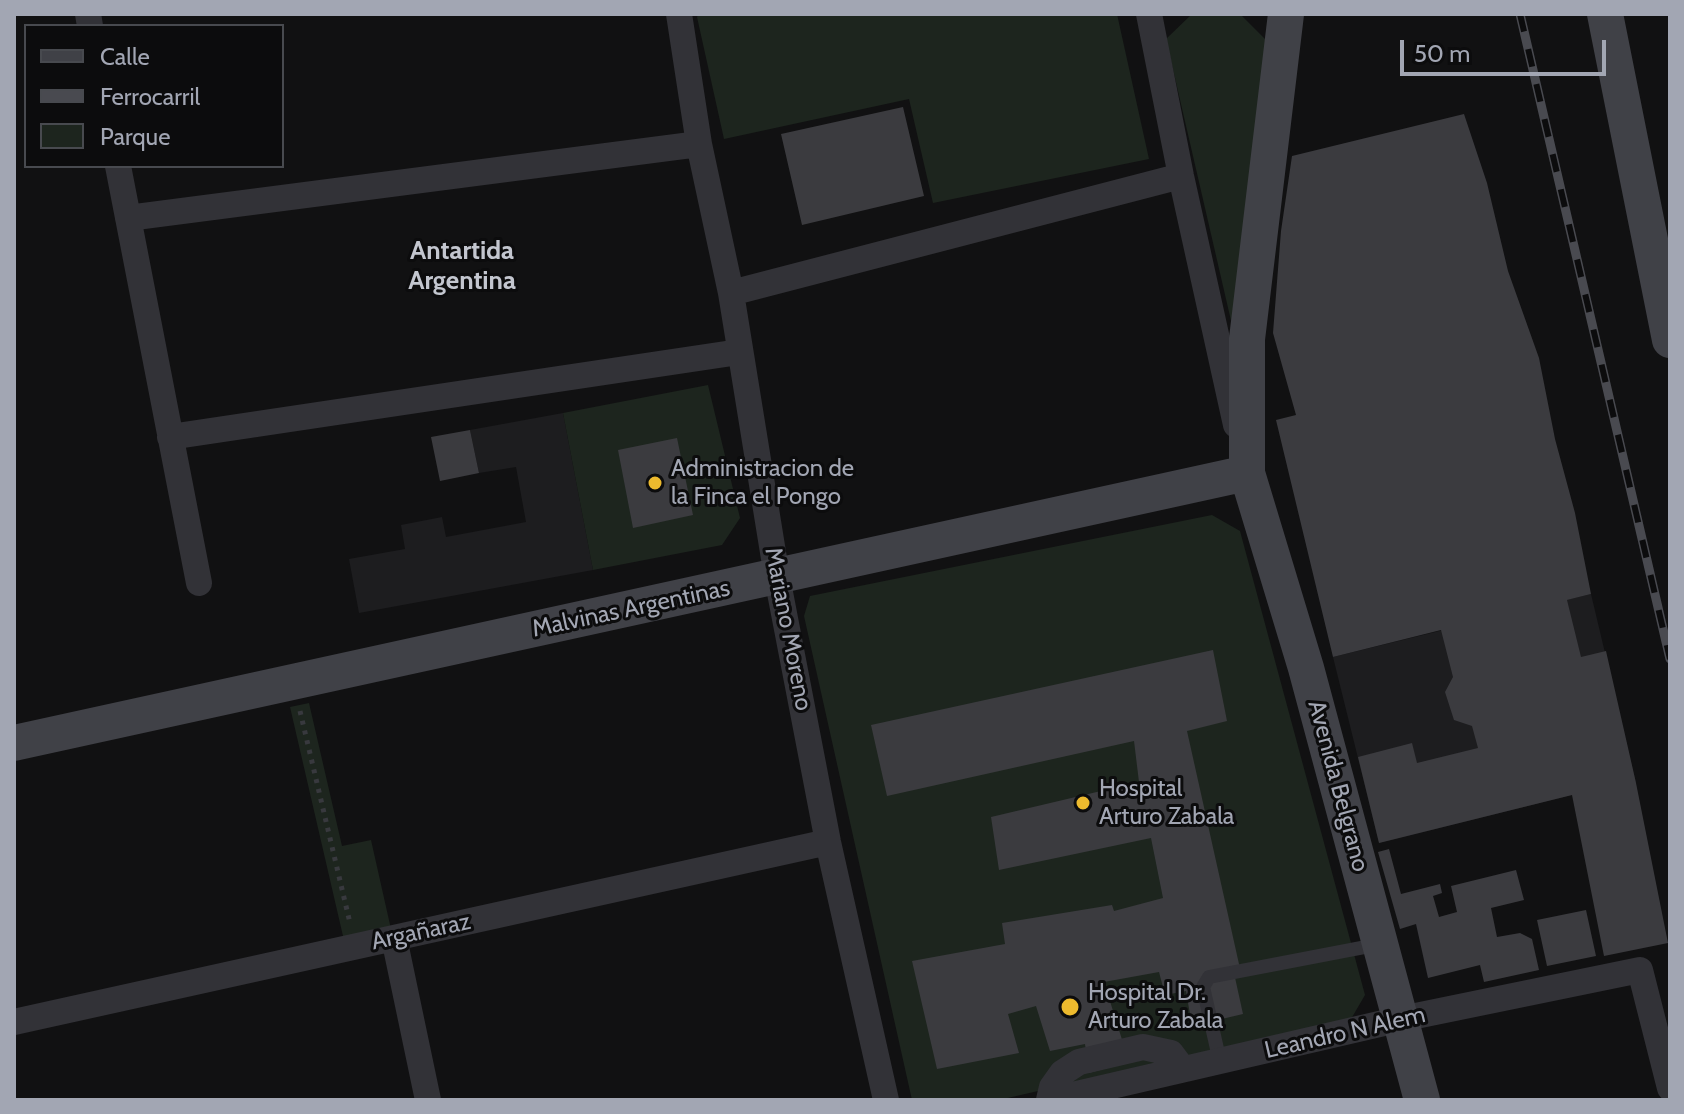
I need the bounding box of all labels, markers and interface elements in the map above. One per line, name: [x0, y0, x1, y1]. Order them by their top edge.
legend: [24, 24, 284, 168]
scale bar: [1404, 24, 1610, 74]
text: 50 m: [1414, 39, 1470, 68]
text: Calle: [100, 42, 150, 71]
text: Ferrocarril: [100, 82, 200, 111]
text: Parque: [100, 122, 170, 151]
district label: Antartida Argentina: [408, 235, 516, 296]
place label: Administracion de la Finca el Pongo: [671, 455, 854, 511]
marker: Administracion de la Finca el Pongo: [646, 474, 664, 492]
street label: Mariano Moreno: [758, 545, 818, 713]
street label: Malvinas Argentinas: [530, 574, 732, 644]
street label: Avenida Belgrano: [1301, 697, 1375, 875]
place label: Hospital Arturo Zabala: [1099, 775, 1234, 831]
marker: Hospital Arturo Zabala: [1074, 794, 1092, 812]
street label: Argañaraz: [369, 907, 473, 957]
place label: Hospital Dr. Arturo Zabala: [1088, 979, 1223, 1035]
marker: Hospital Dr. Arturo Zabala: [1059, 996, 1081, 1018]
street label: Leandro N Alem: [1262, 1001, 1428, 1065]

